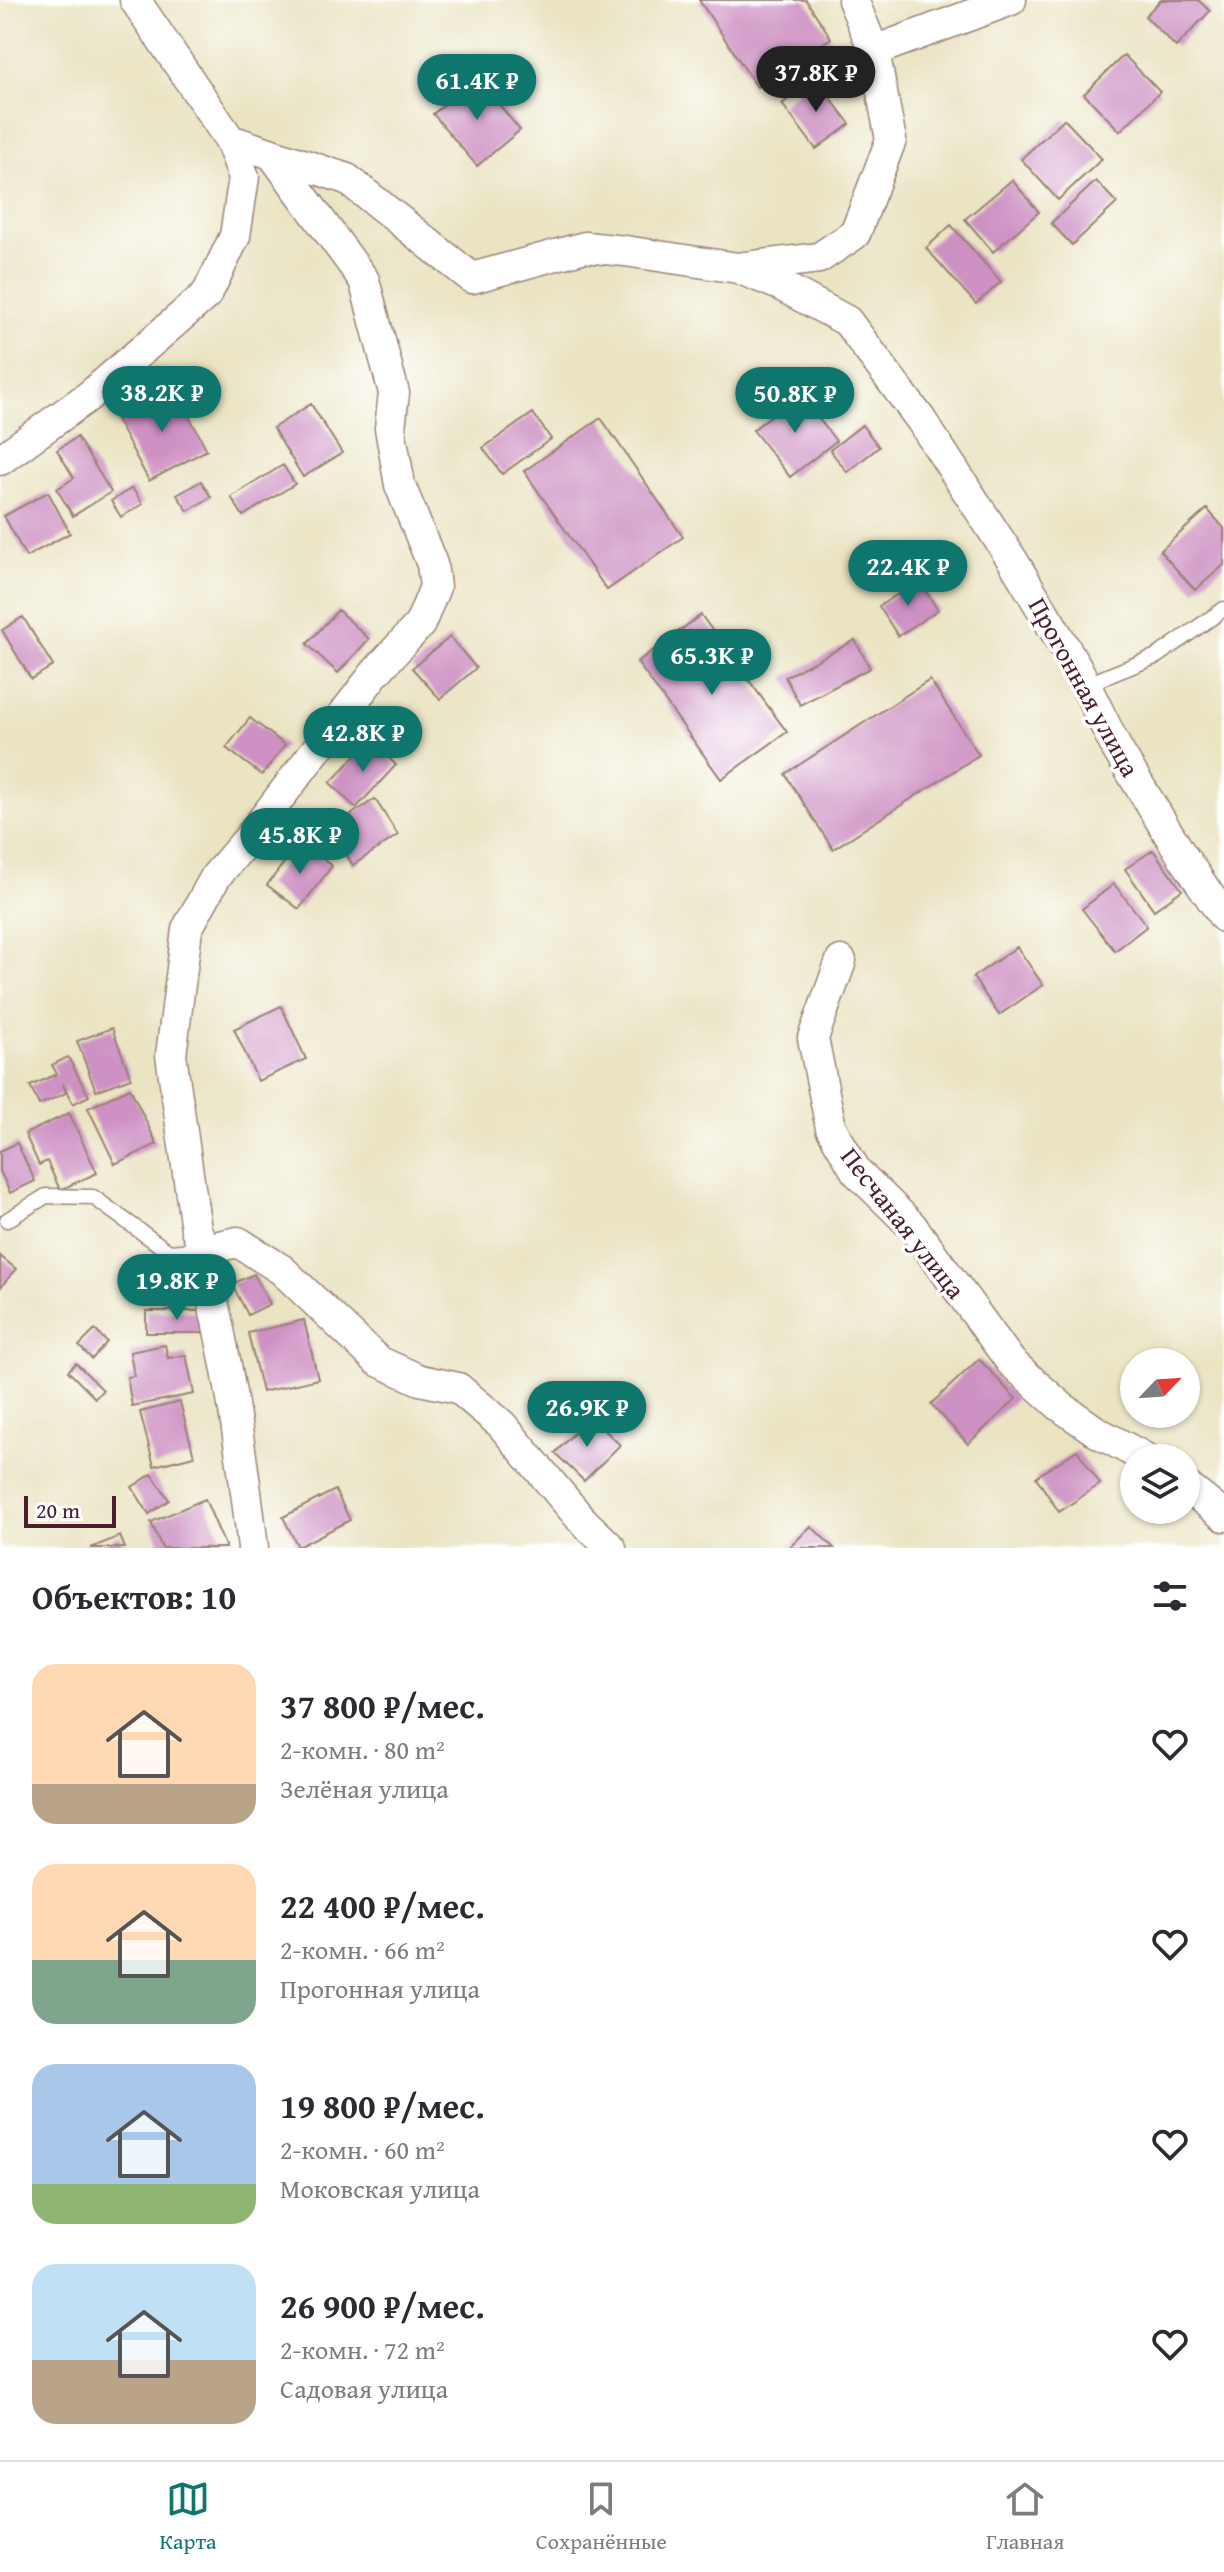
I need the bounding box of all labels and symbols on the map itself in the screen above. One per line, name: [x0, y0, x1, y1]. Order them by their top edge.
pin: 37.8K ₽: [742, 46, 890, 114]
pin: 61.4K ₽: [403, 54, 551, 122]
pin: 38.2K ₽: [88, 366, 236, 434]
pin: 50.8K ₽: [721, 367, 869, 435]
pin: 22.4K ₽: [834, 540, 982, 608]
street label: Прогонная улица: [1019, 590, 1150, 784]
pin: 65.3K ₽: [638, 629, 786, 697]
pin: 42.8K ₽: [289, 706, 437, 774]
pin: 45.8K ₽: [226, 808, 374, 876]
street label: Песчаная улица: [832, 1138, 976, 1307]
pin: 19.8K ₽: [103, 1254, 251, 1322]
north arrow: [1120, 1348, 1200, 1428]
pin: 26.9K ₽: [513, 1381, 661, 1449]
scale bar: [24, 1492, 116, 1528]

